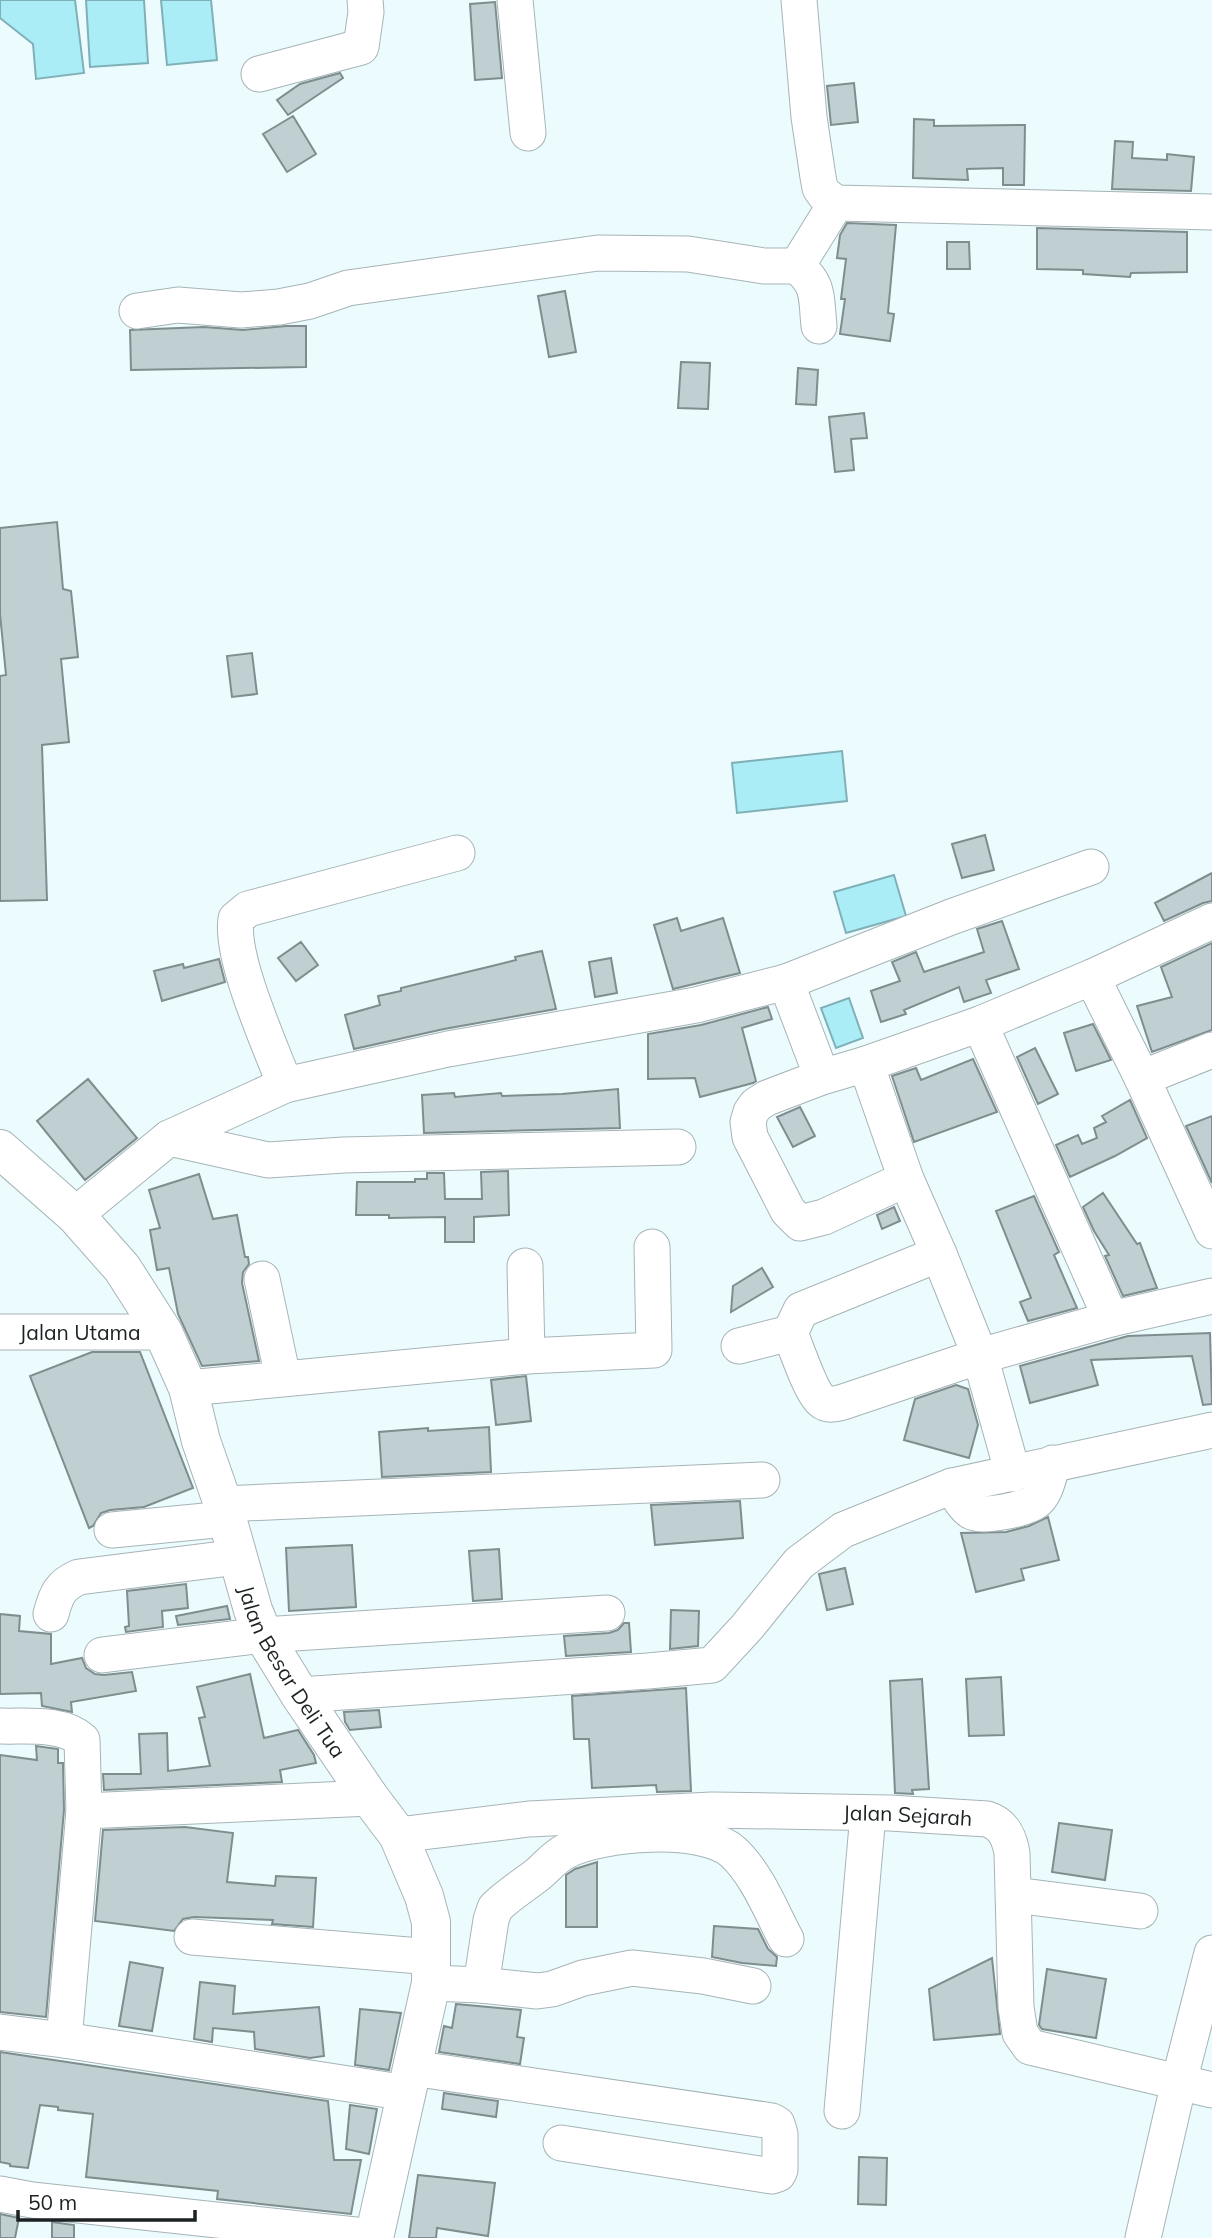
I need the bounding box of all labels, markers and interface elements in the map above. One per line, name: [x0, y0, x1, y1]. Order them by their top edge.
street label: Jalan Utama: [19, 1319, 141, 1345]
street label: Jalan Besar Deli Tua: [234, 1582, 352, 1762]
street label: Jalan Sejarah: [843, 1799, 973, 1831]
scale bar: [18, 2178, 194, 2222]
text: 50 m: [28, 2189, 77, 2215]

